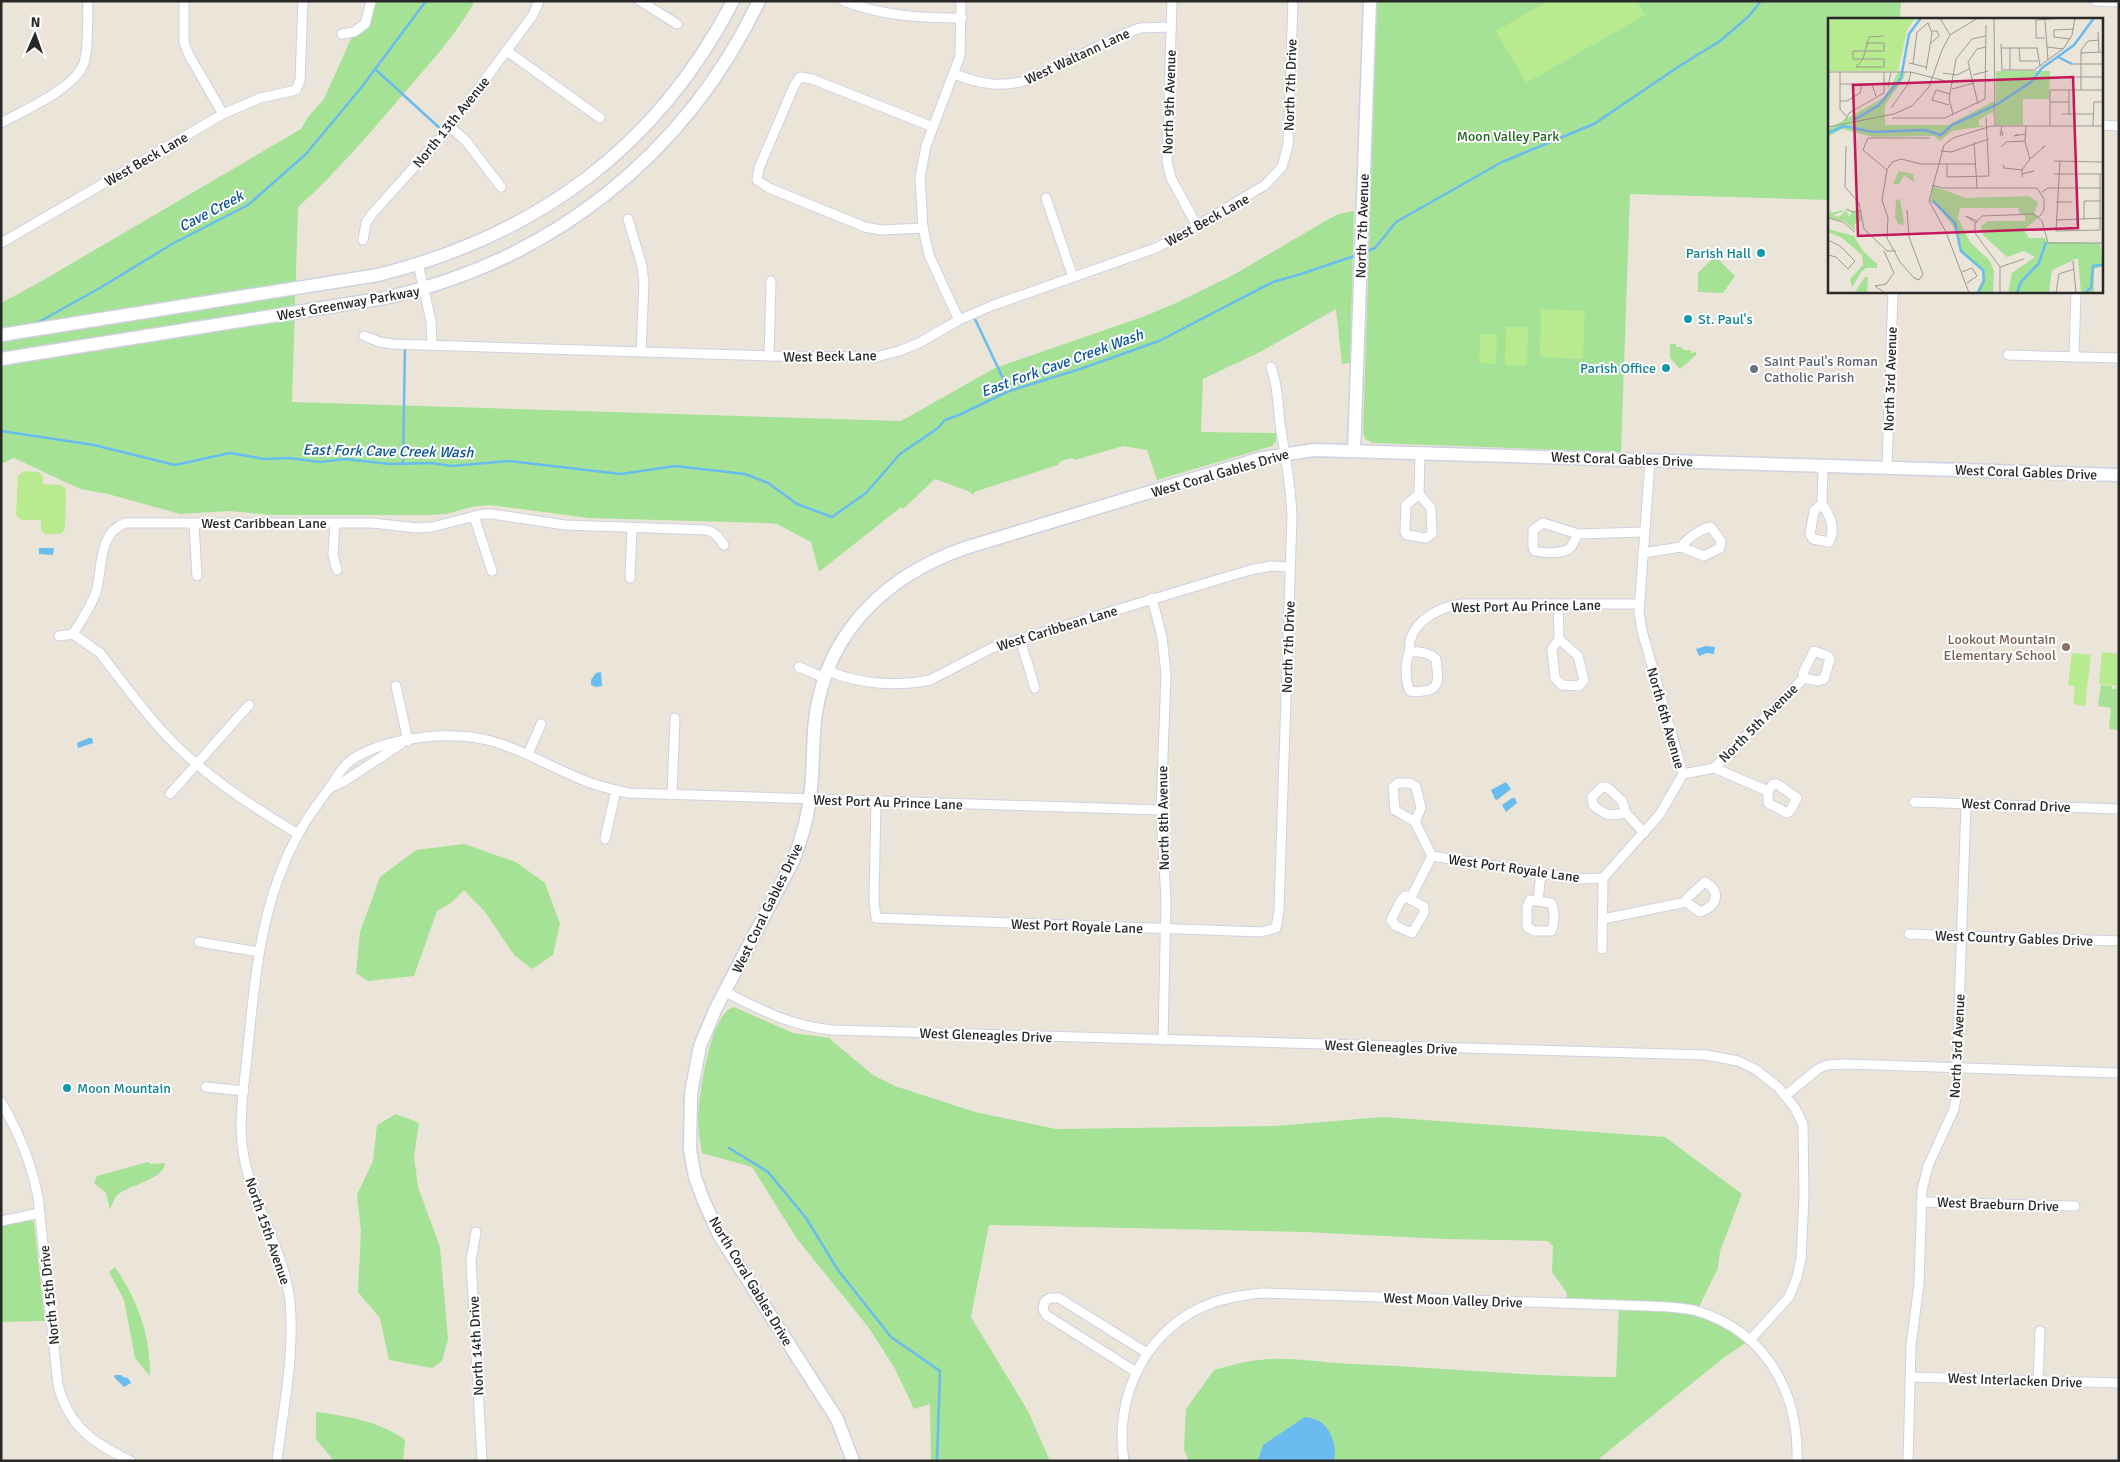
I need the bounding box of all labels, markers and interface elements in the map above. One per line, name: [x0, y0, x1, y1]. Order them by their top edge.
north arrow: [10, 10, 60, 60]
text: N: [30, 14, 41, 31]
inset map: [1828, 18, 2102, 292]
street label: West Waltann Lane: [1022, 25, 1133, 88]
street label: North 7th Drive: [1280, 39, 1301, 131]
street label: North 9th Avenue: [1159, 49, 1180, 155]
street label: North 13th Avenue: [409, 73, 493, 171]
park label: Moon Valley Park: [1457, 128, 1559, 145]
street label: West Beck Lane: [101, 129, 191, 190]
street label: North 7th Avenue: [1352, 173, 1373, 279]
water label: Cave Creek: [176, 186, 248, 236]
street label: West Beck Lane: [1162, 190, 1252, 251]
place label: Parish Hall: [1686, 245, 1751, 262]
marker: Parish Hall: [1755, 247, 1767, 259]
street label: West Greenway Parkway: [275, 282, 421, 324]
place label: St. Paul's: [1698, 311, 1753, 328]
marker: St. Paul's: [1682, 313, 1694, 325]
water label: East Fork Cave Creek Wash: [979, 325, 1146, 401]
street label: North 3rd Avenue: [1880, 326, 1901, 432]
street label: West Beck Lane: [783, 347, 877, 366]
place label: Saint Paul's Roman Catholic Parish: [1764, 353, 1878, 386]
place label: Parish Office: [1580, 360, 1656, 377]
marker: Parish Office: [1660, 362, 1672, 374]
marker: Saint Paul's Roman Catholic Parish: [1748, 363, 1760, 375]
water label: East Fork Cave Creek Wash: [302, 441, 475, 462]
street label: West Coral Gables Drive: [1149, 446, 1291, 501]
street label: West Coral Gables Drive: [1551, 449, 1693, 470]
street label: West Coral Gables Drive: [1955, 462, 2097, 483]
street label: West Caribbean Lane: [201, 515, 327, 532]
street label: West Port Au Prince Lane: [1451, 597, 1601, 616]
street label: North 7th Drive: [1278, 601, 1299, 693]
street label: West Caribbean Lane: [995, 602, 1120, 655]
place label: Lookout Mountain Elementary School: [1943, 631, 2056, 664]
marker: Lookout Mountain Elementary School: [2060, 641, 2072, 653]
street label: North 6th Avenue: [1643, 665, 1688, 771]
street label: North 5th Avenue: [1715, 680, 1801, 766]
street label: North 8th Avenue: [1154, 765, 1173, 871]
street label: West Port Au Prince Lane: [813, 791, 963, 814]
street label: West Conrad Drive: [1961, 795, 2071, 816]
street label: West Coral Gables Drive: [729, 840, 806, 976]
street label: West Port Royale Lane: [1447, 851, 1581, 886]
street label: West Port Royale Lane: [1010, 916, 1143, 937]
street label: West Country Gables Drive: [1935, 927, 2093, 950]
street label: North 3rd Avenue: [1946, 993, 1969, 1099]
street label: West Gleneagles Drive: [919, 1025, 1053, 1046]
street label: West Gleneagles Drive: [1324, 1037, 1458, 1058]
place label: Moon Mountain: [77, 1080, 171, 1097]
marker: Moon Mountain: [61, 1082, 73, 1094]
street label: North 15th Avenue: [241, 1175, 294, 1287]
street label: West Braeburn Drive: [1937, 1194, 2059, 1215]
street label: North Coral Gables Drive: [705, 1214, 796, 1349]
street label: North 15th Drive: [36, 1244, 63, 1346]
street label: West Moon Valley Drive: [1383, 1290, 1523, 1311]
street label: North 14th Drive: [465, 1296, 488, 1396]
street label: West Interlacken Drive: [1947, 1370, 2083, 1391]

